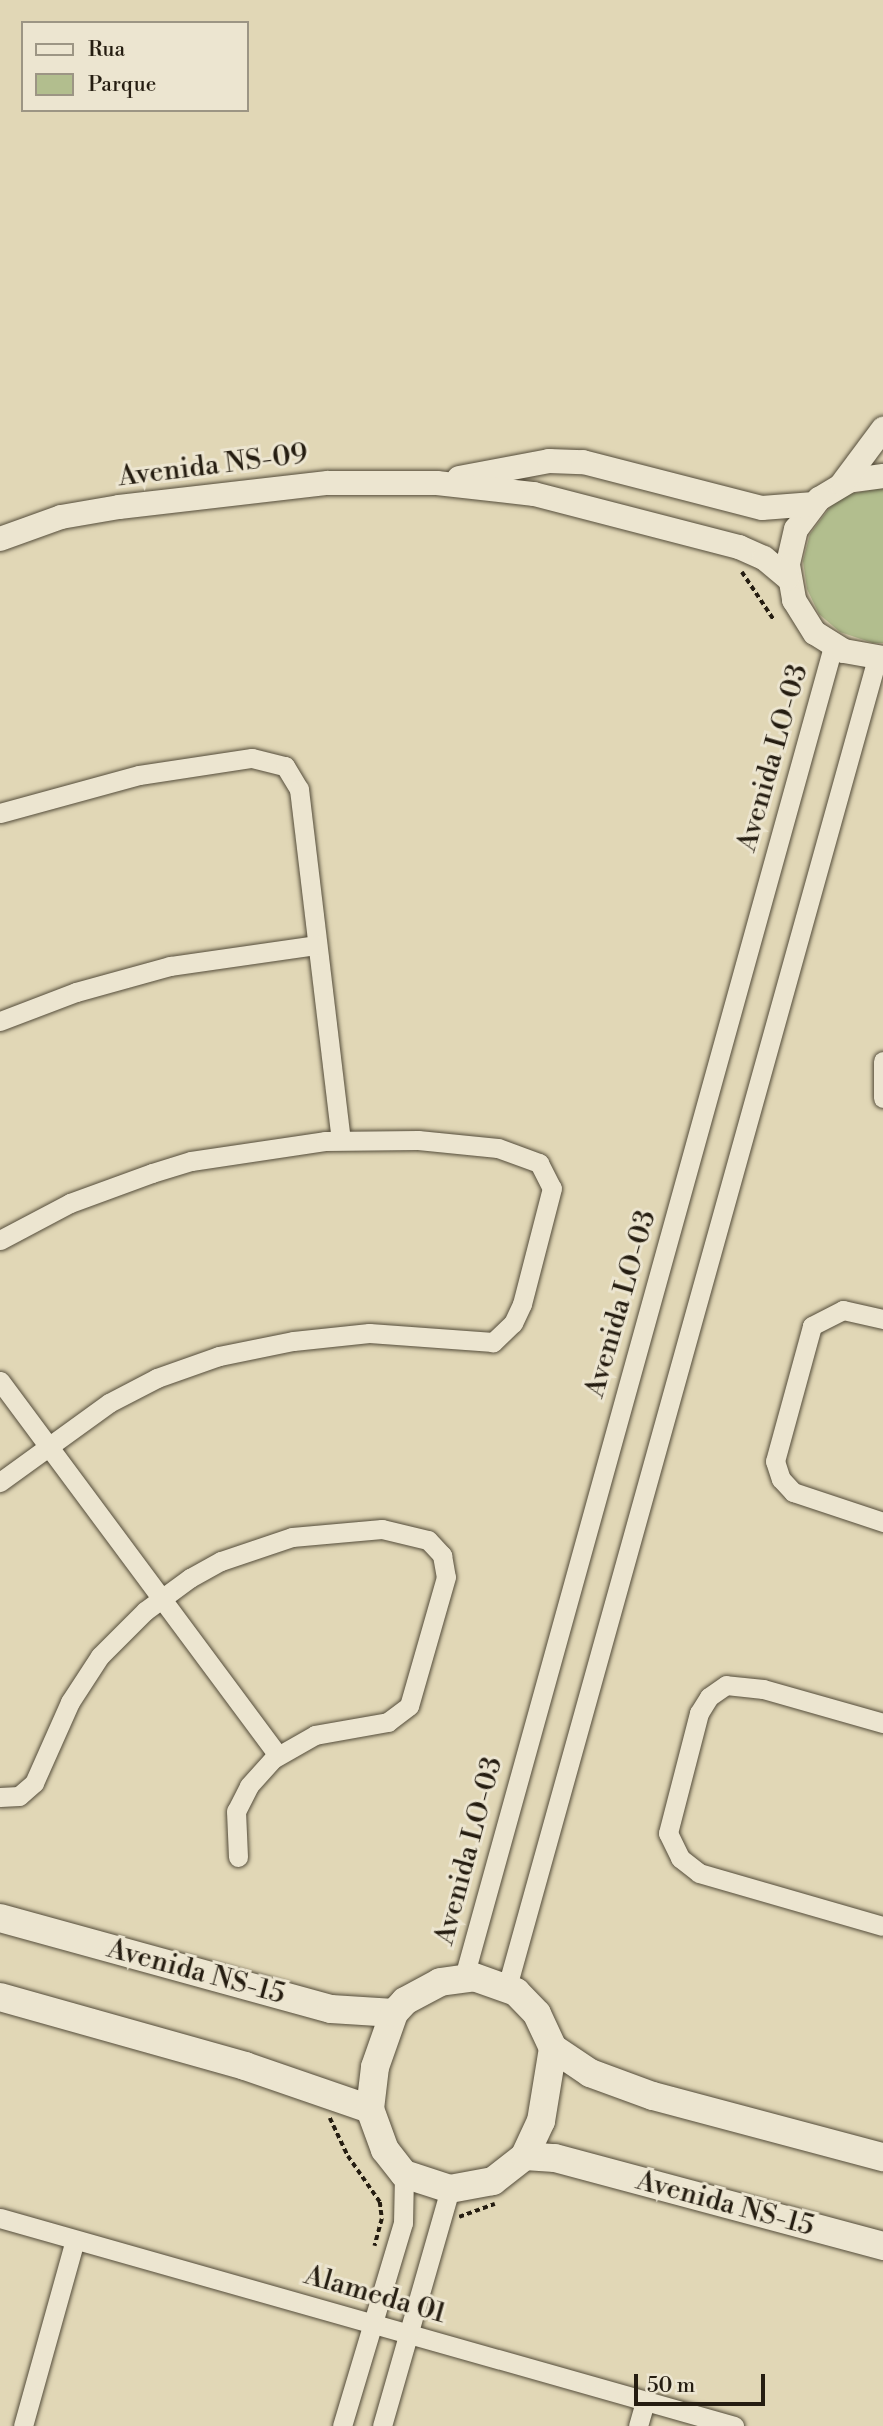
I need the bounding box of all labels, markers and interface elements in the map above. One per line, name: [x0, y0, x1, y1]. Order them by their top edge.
legend: [21, 21, 248, 112]
text: Rua: [88, 37, 125, 63]
text: Parque: [88, 72, 156, 98]
street label: Avenida NS-09: [116, 438, 310, 494]
street label: Avenida LO-03: [730, 660, 816, 856]
street label: Avenida LO-03: [578, 1206, 664, 1402]
street label: Avenida LO-03: [428, 1753, 510, 1949]
street label: Avenida NS-15: [103, 1932, 289, 2012]
street label: Avenida NS-15: [632, 2164, 818, 2244]
street label: Alameda 01: [300, 2259, 450, 2331]
scale bar: [638, 2360, 769, 2404]
text: 50 m: [647, 2373, 695, 2399]

